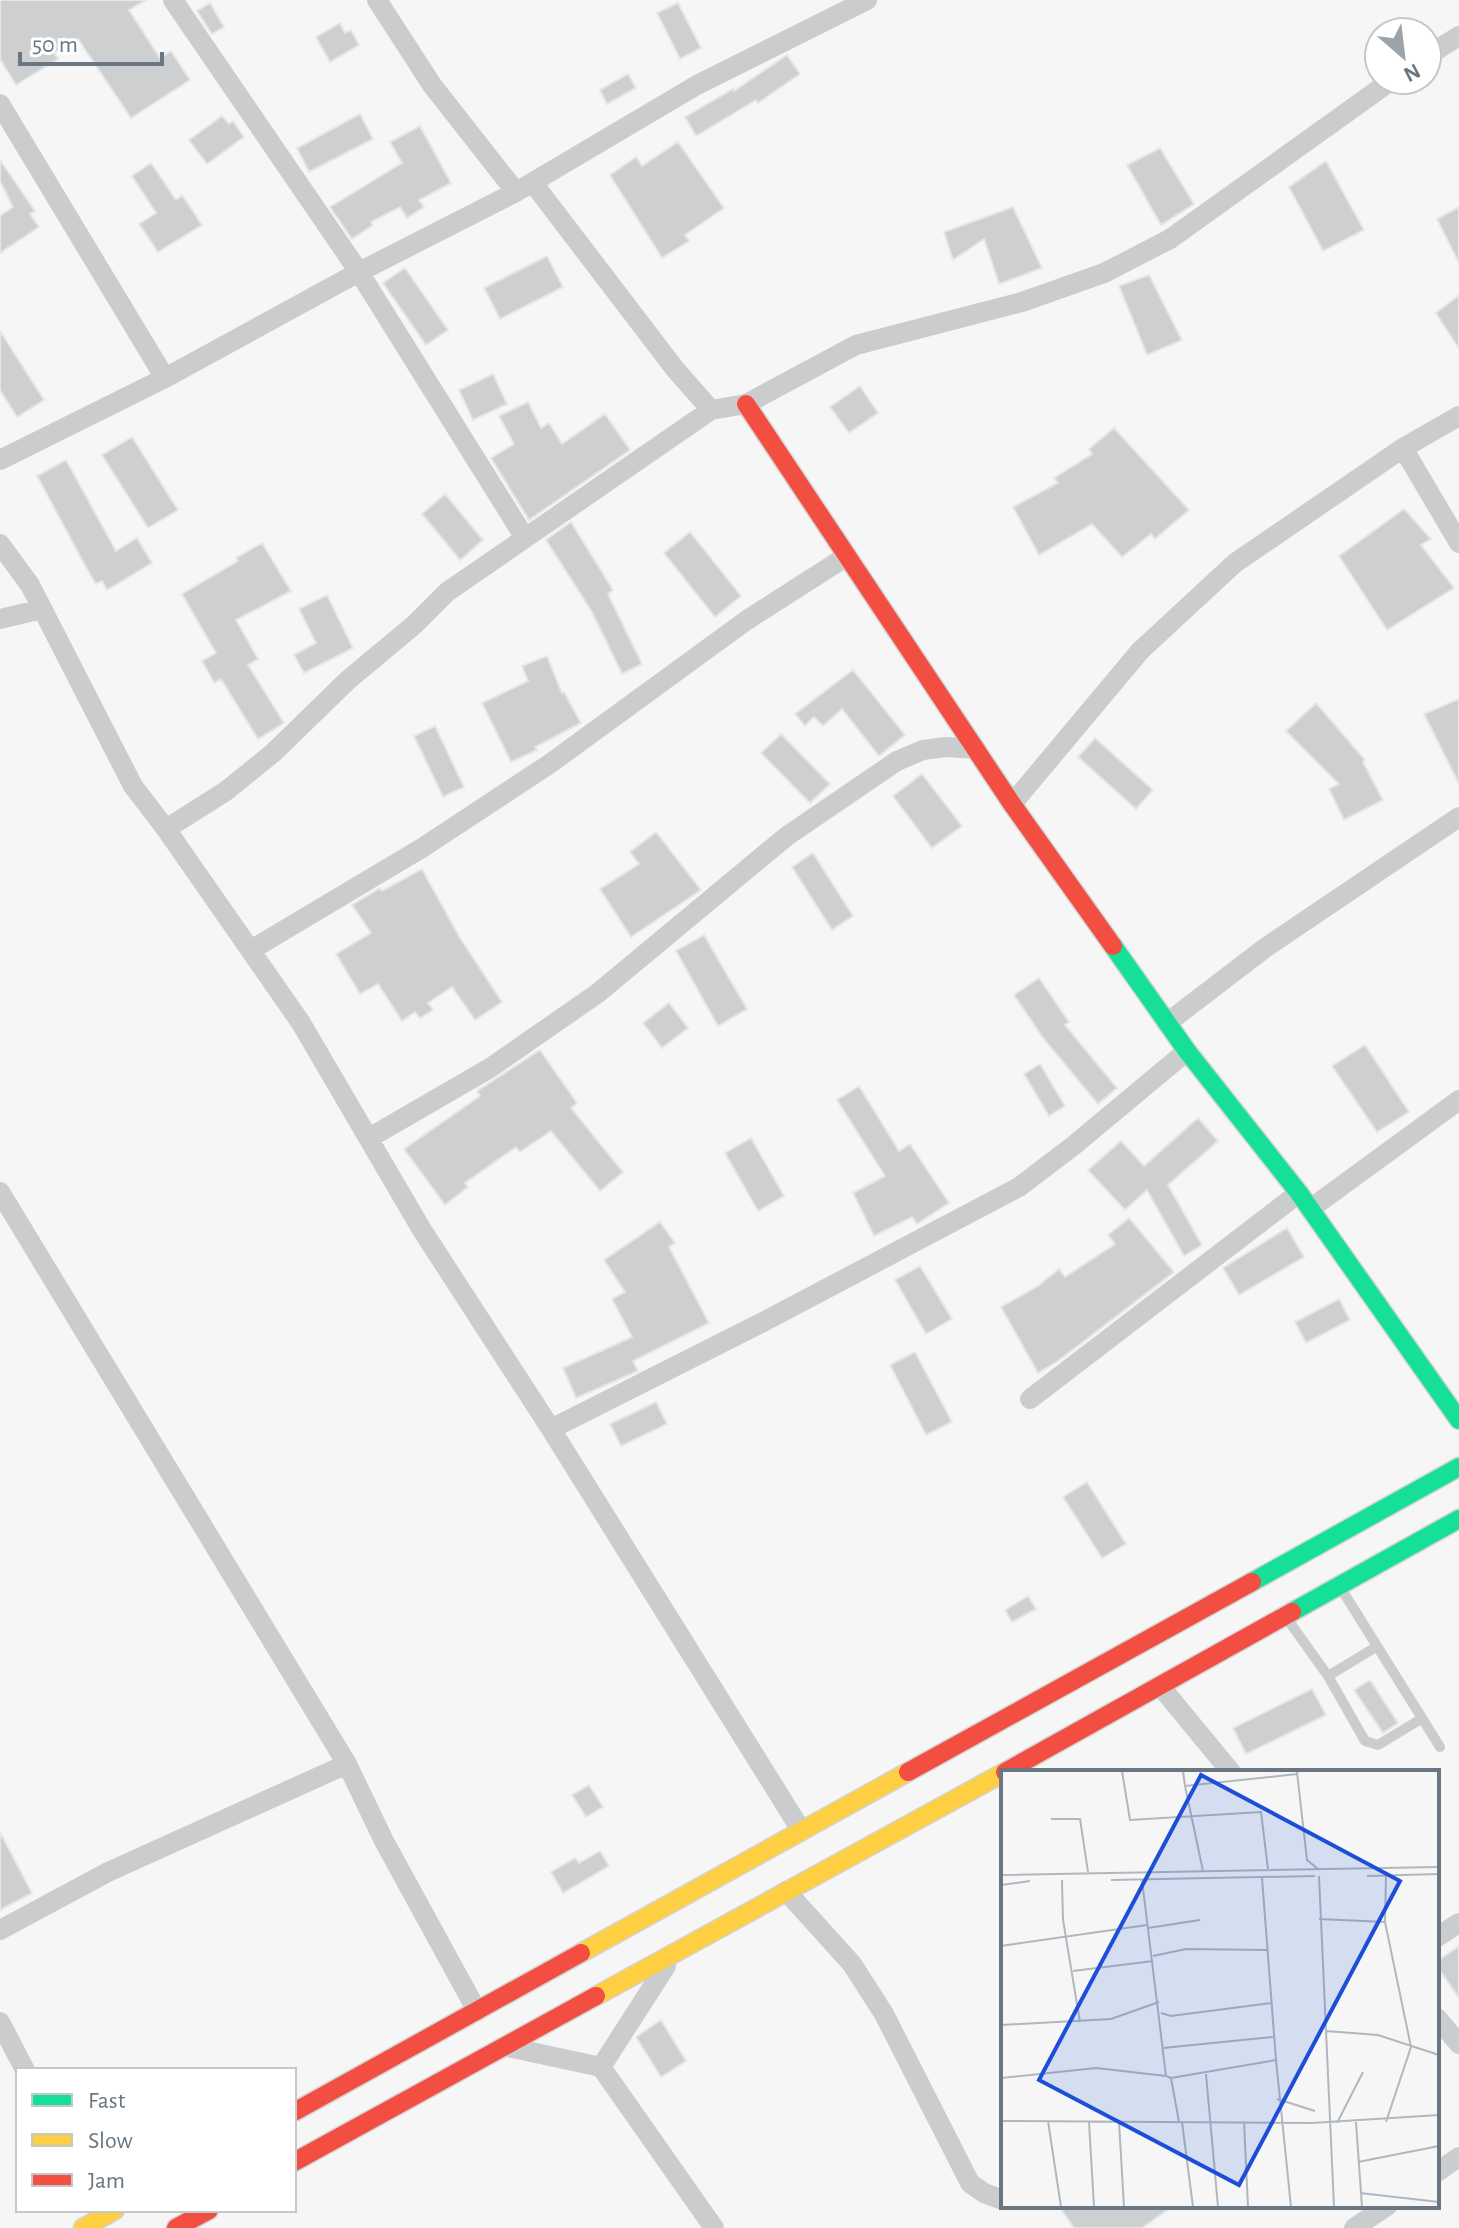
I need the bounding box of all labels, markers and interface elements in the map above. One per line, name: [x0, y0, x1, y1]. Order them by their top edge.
scale bar: [20, 16, 162, 66]
north arrow: [1363, 16, 1443, 96]
text: 50 m: [32, 33, 78, 57]
text: N: [1400, 59, 1424, 86]
inset map: [1001, 1770, 1439, 2208]
legend: [16, 2068, 296, 2212]
text: Fast: [88, 2089, 126, 2113]
text: Slow: [88, 2129, 133, 2153]
text: Jam: [88, 2169, 125, 2193]

